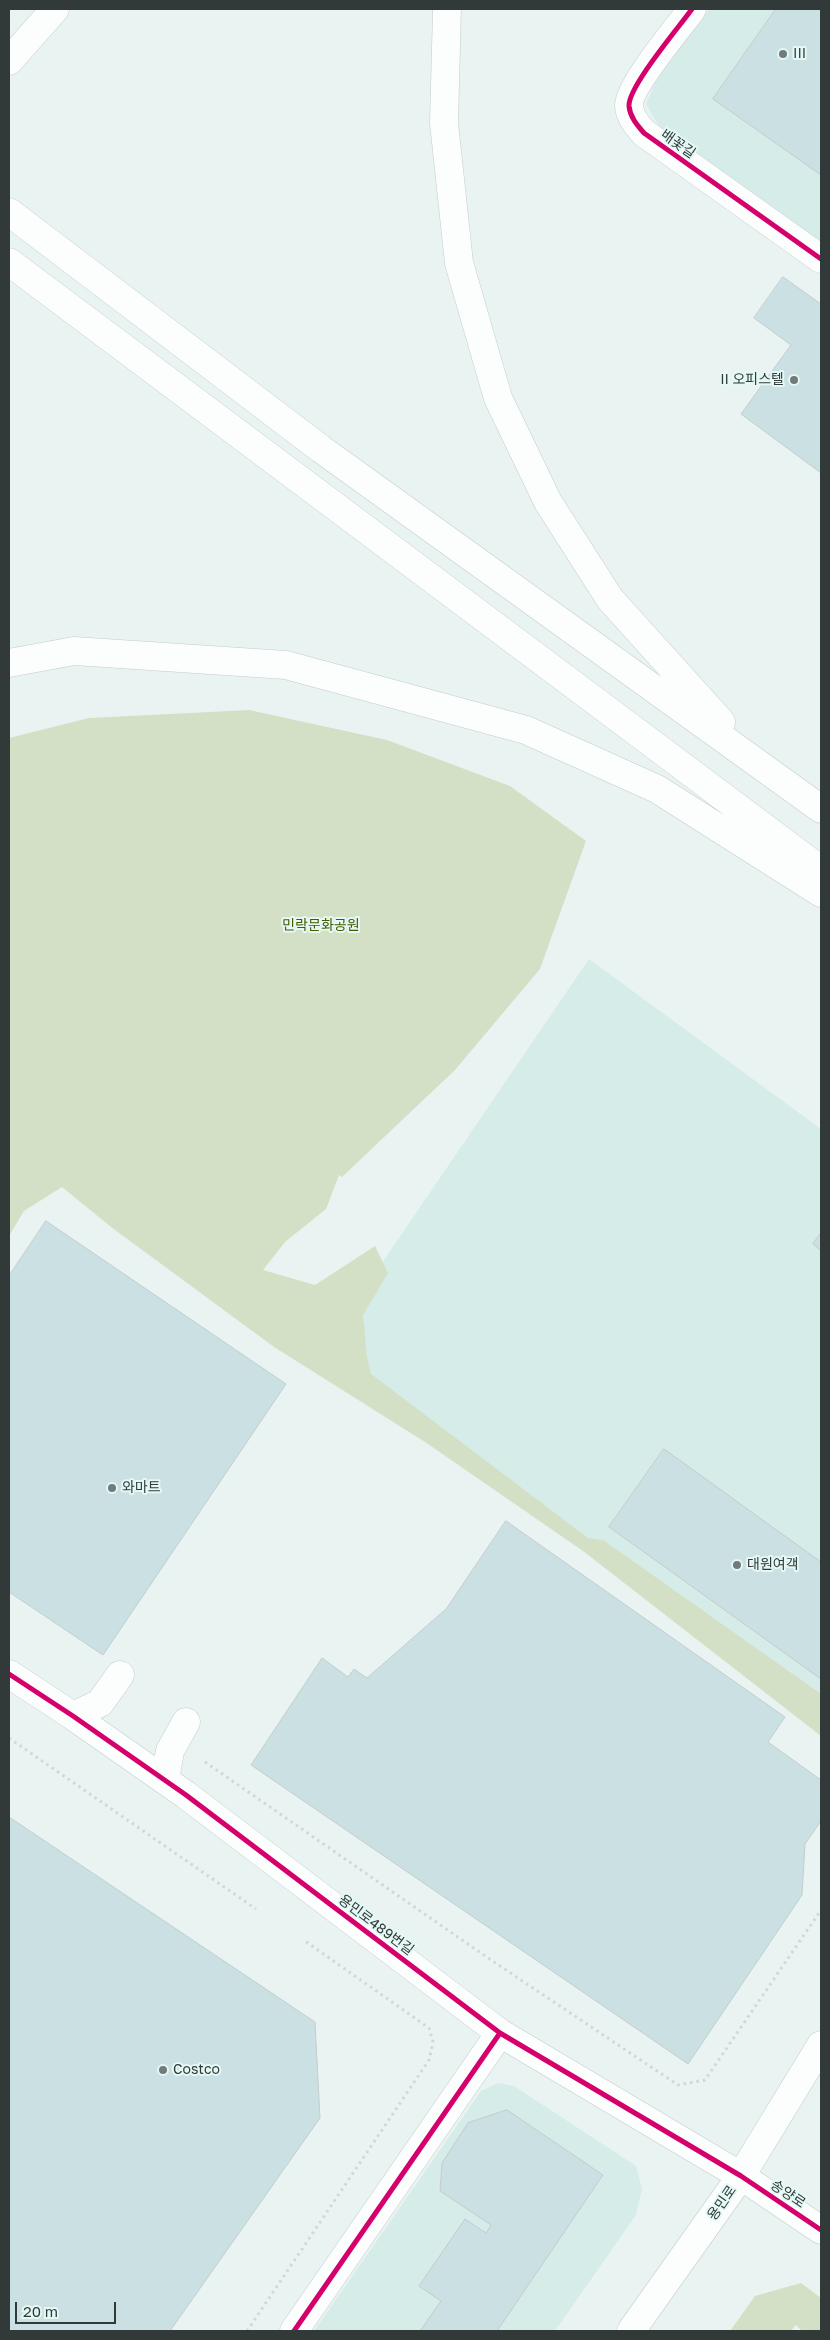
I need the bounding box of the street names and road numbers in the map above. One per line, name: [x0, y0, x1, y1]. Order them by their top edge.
street label: 배꽃길: [657, 126, 699, 162]
street label: 용민로489번길: [335, 1891, 417, 1959]
street label: 송양로: [767, 2176, 809, 2212]
street label: 용민로: [704, 2182, 740, 2224]

